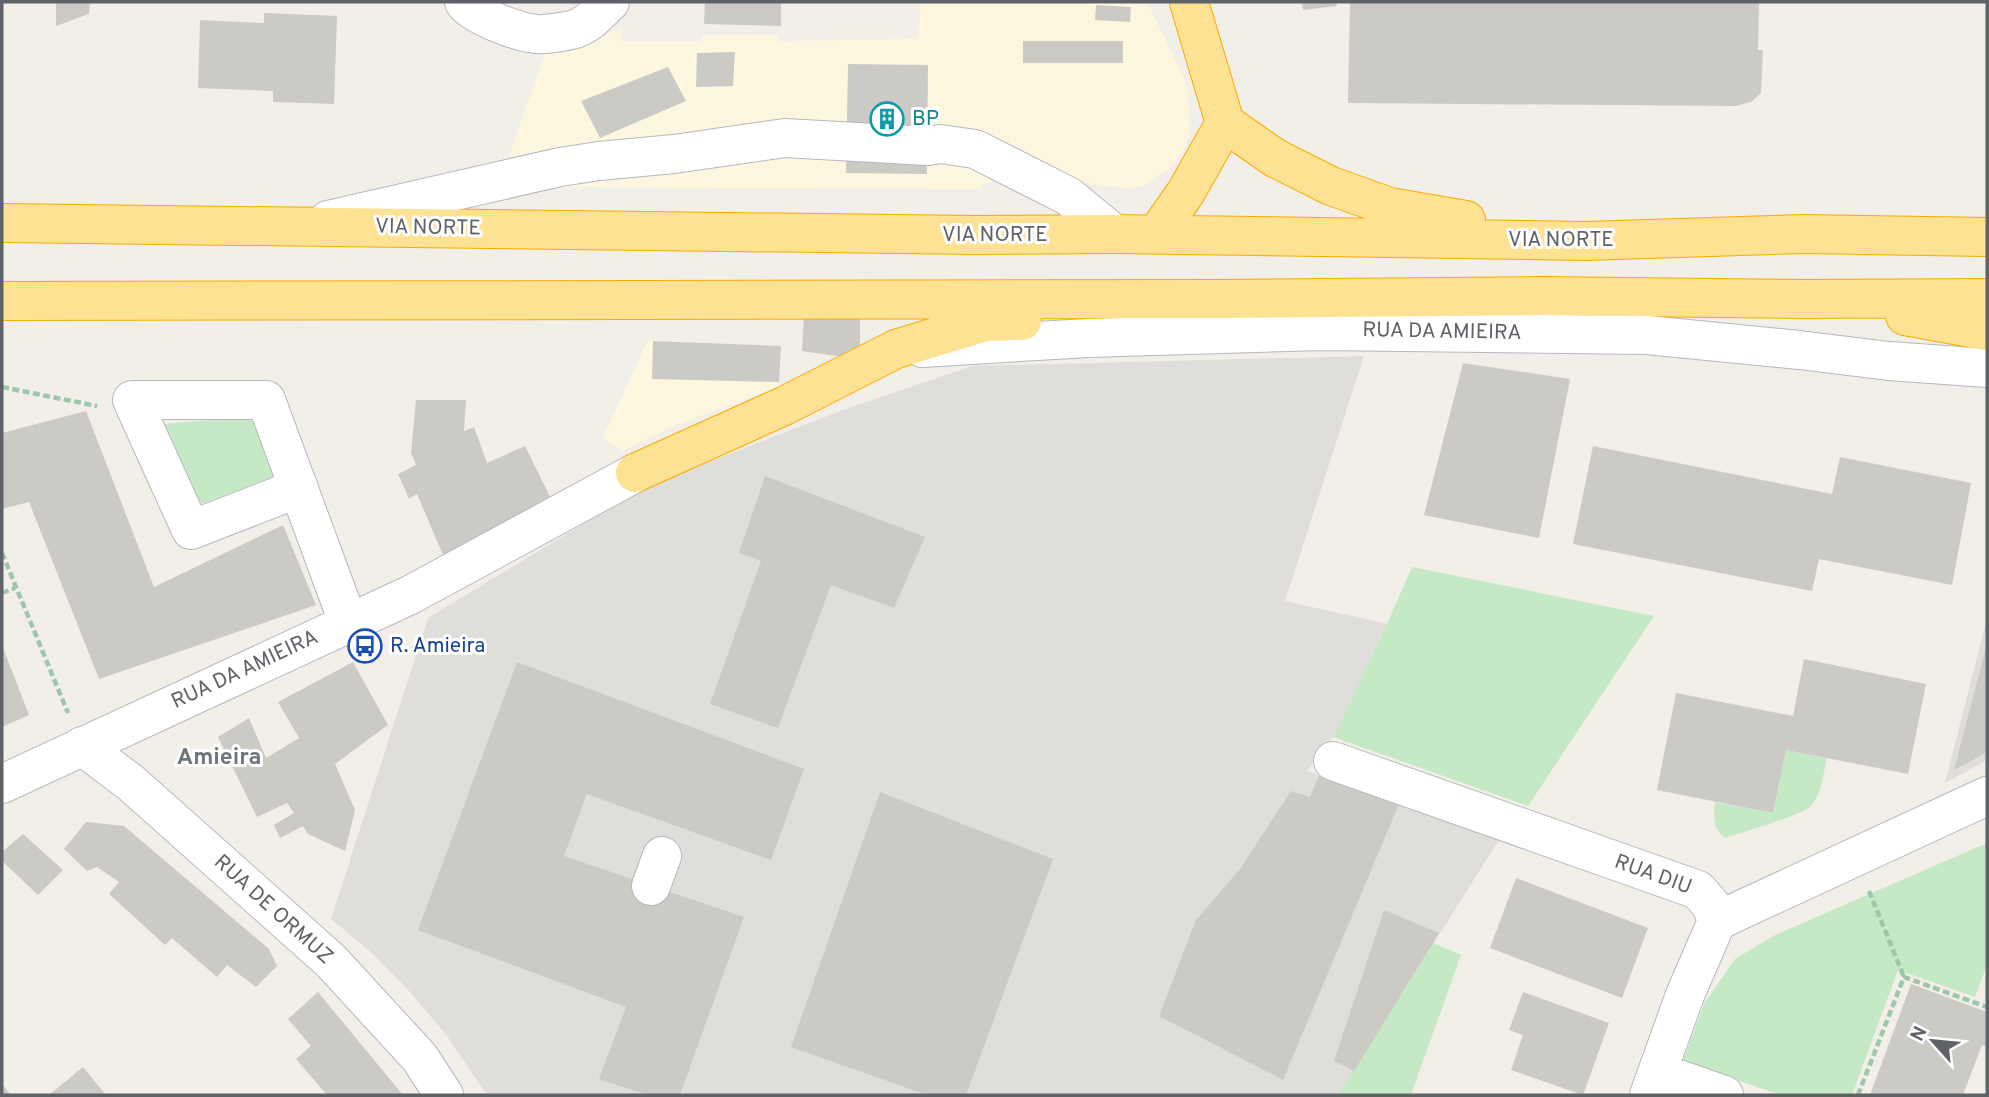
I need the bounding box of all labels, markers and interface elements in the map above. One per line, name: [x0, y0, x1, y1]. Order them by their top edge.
building icon: BP: [868, 100, 906, 138]
place label: BP: [912, 106, 939, 133]
street label: VIA NORTE: [375, 214, 481, 242]
street label: VIA NORTE: [942, 222, 1048, 249]
street label: VIA NORTE: [1508, 227, 1614, 254]
street label: RUA DA AMIEIRA: [1362, 317, 1522, 347]
street label: RUA DA AMIEIRA: [167, 624, 323, 716]
bus stop icon: R. Amieira: [346, 627, 384, 665]
place label: R. Amieira: [390, 633, 485, 660]
district label: Amieira: [177, 744, 261, 773]
street label: RUA DE ORMUZ: [208, 849, 338, 971]
street label: RUA DIU: [1611, 849, 1695, 901]
north arrow: [1898, 1006, 1968, 1076]
text: N: [1906, 1023, 1933, 1046]

